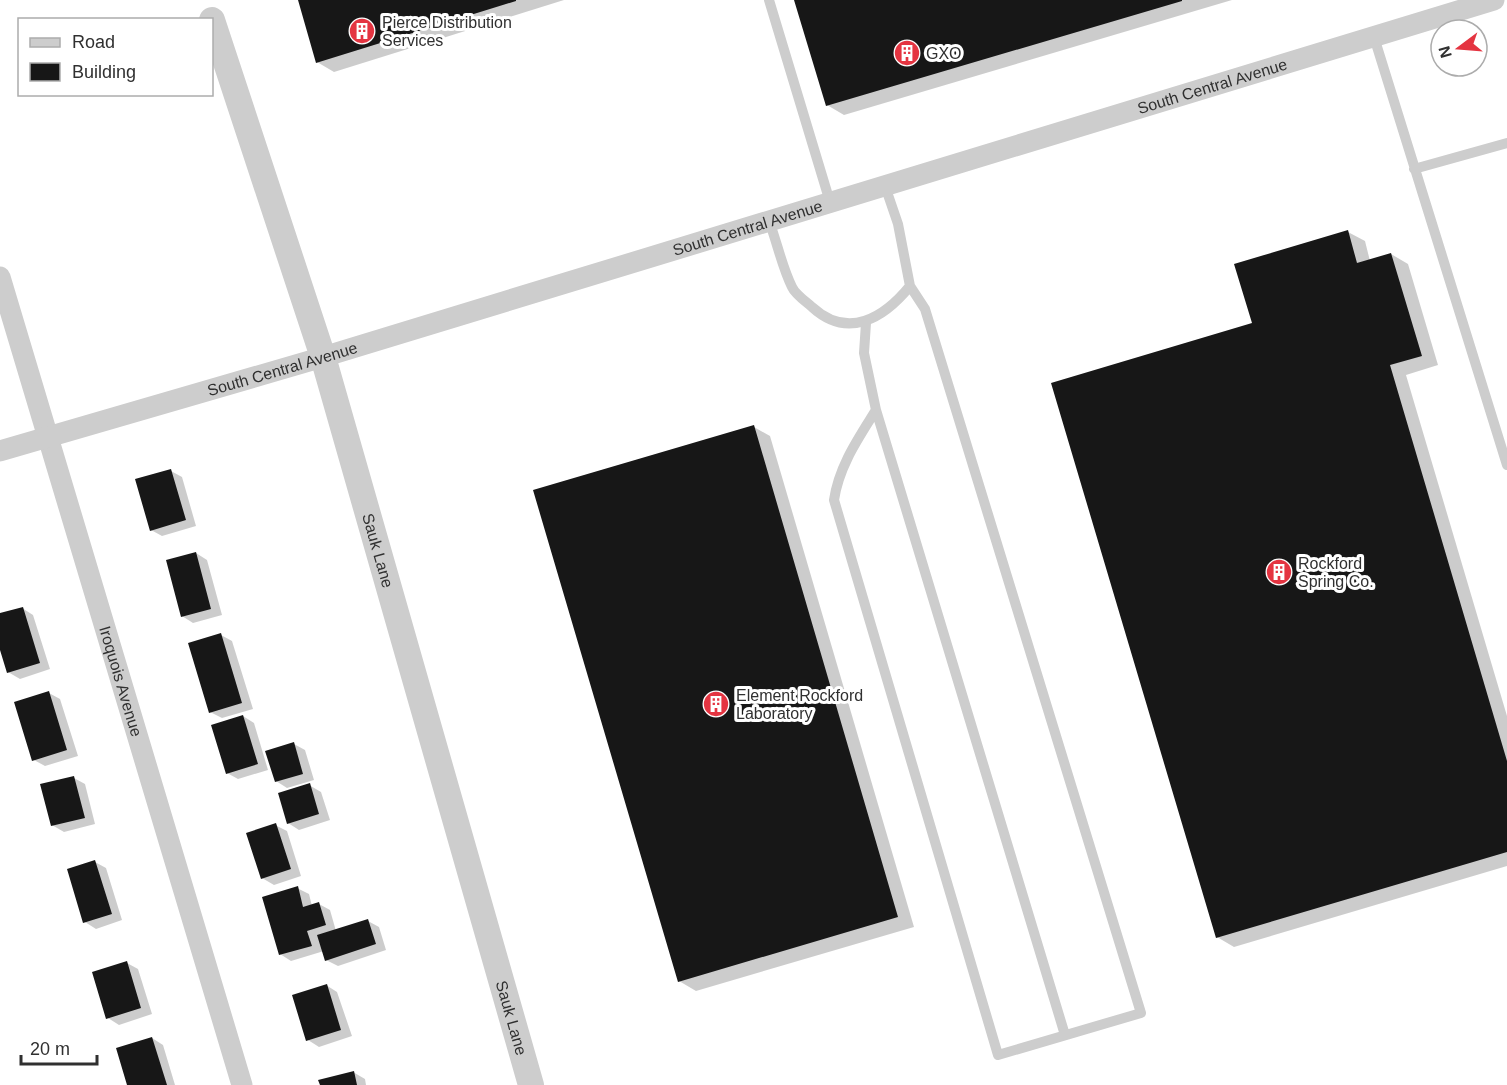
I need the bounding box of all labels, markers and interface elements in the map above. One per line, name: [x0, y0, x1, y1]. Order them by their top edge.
place label: Pierce Distribution Services: [382, 14, 512, 49]
building icon: Pierce Distribution Services: [347, 16, 377, 46]
legend: [18, 18, 213, 96]
north arrow: [1429, 18, 1489, 78]
text: Road: [72, 32, 115, 52]
building icon: GXO: [892, 38, 922, 68]
text: N: [1435, 44, 1455, 60]
place label: GXO: [926, 45, 962, 62]
street label: South Central Avenue: [1135, 55, 1289, 117]
text: Building: [72, 62, 136, 82]
street label: South Central Avenue: [670, 197, 824, 258]
street label: South Central Avenue: [205, 339, 359, 399]
street label: Sauk Lane: [360, 511, 397, 590]
place label: Rockford Spring Co.: [1298, 555, 1374, 590]
building icon: Rockford Spring Co.: [1264, 557, 1294, 587]
street label: Iroquois Avenue: [97, 624, 146, 739]
place label: Element Rockford Laboratory: [736, 687, 863, 722]
building icon: Element Rockford Laboratory: [701, 689, 731, 719]
street label: Sauk Lane: [493, 979, 531, 1057]
scale bar: [21, 1028, 98, 1066]
text: 20 m: [30, 1039, 70, 1059]

